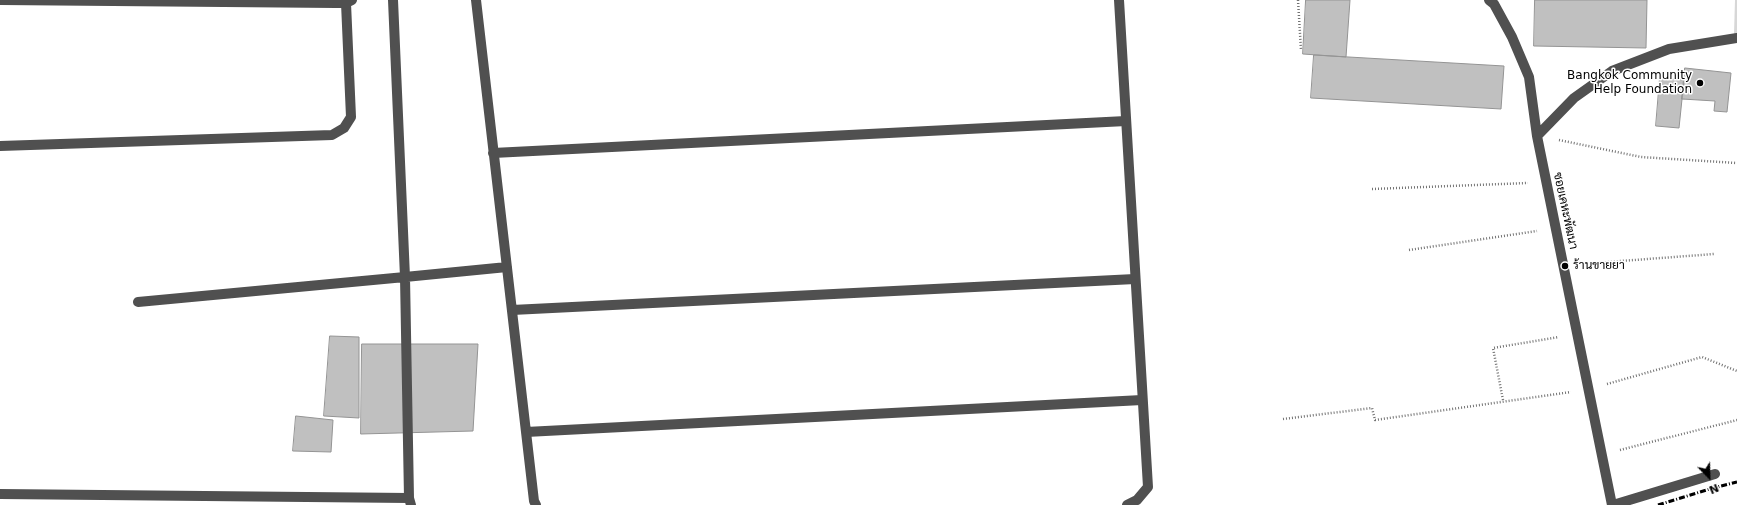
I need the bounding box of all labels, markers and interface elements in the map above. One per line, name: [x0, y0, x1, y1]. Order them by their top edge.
place label: Bangkok Community Help Foundation: [1567, 69, 1692, 97]
marker: Bangkok Community Help Foundation: [1695, 78, 1705, 88]
street label: ซอยเคหะพัฒนา: [1550, 171, 1580, 251]
place label: ร้านขายยา: [1573, 259, 1625, 273]
marker: ร้านขายยา: [1560, 261, 1570, 271]
north arrow: [1689, 457, 1729, 497]
text: N: [1707, 481, 1721, 496]

